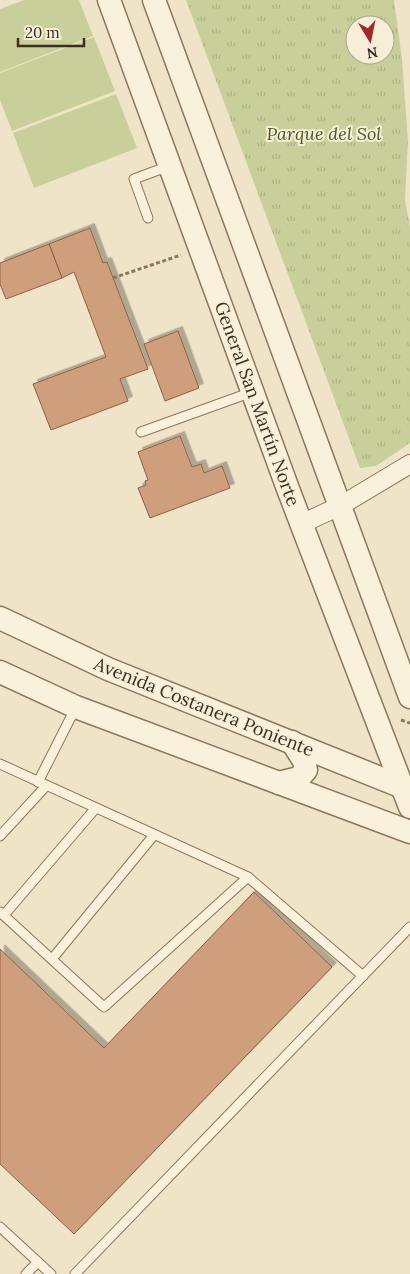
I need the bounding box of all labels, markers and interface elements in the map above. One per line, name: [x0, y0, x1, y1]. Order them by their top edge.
scale bar: [18, 15, 84, 47]
north arrow: [345, 15, 395, 65]
text: 20 m: [25, 23, 60, 42]
text: N: [365, 43, 379, 63]
park label: Parque del Sol: [267, 122, 381, 145]
street label: General San Martín Norte: [210, 298, 305, 509]
street label: Avenida Costanera Poniente: [90, 651, 318, 761]

